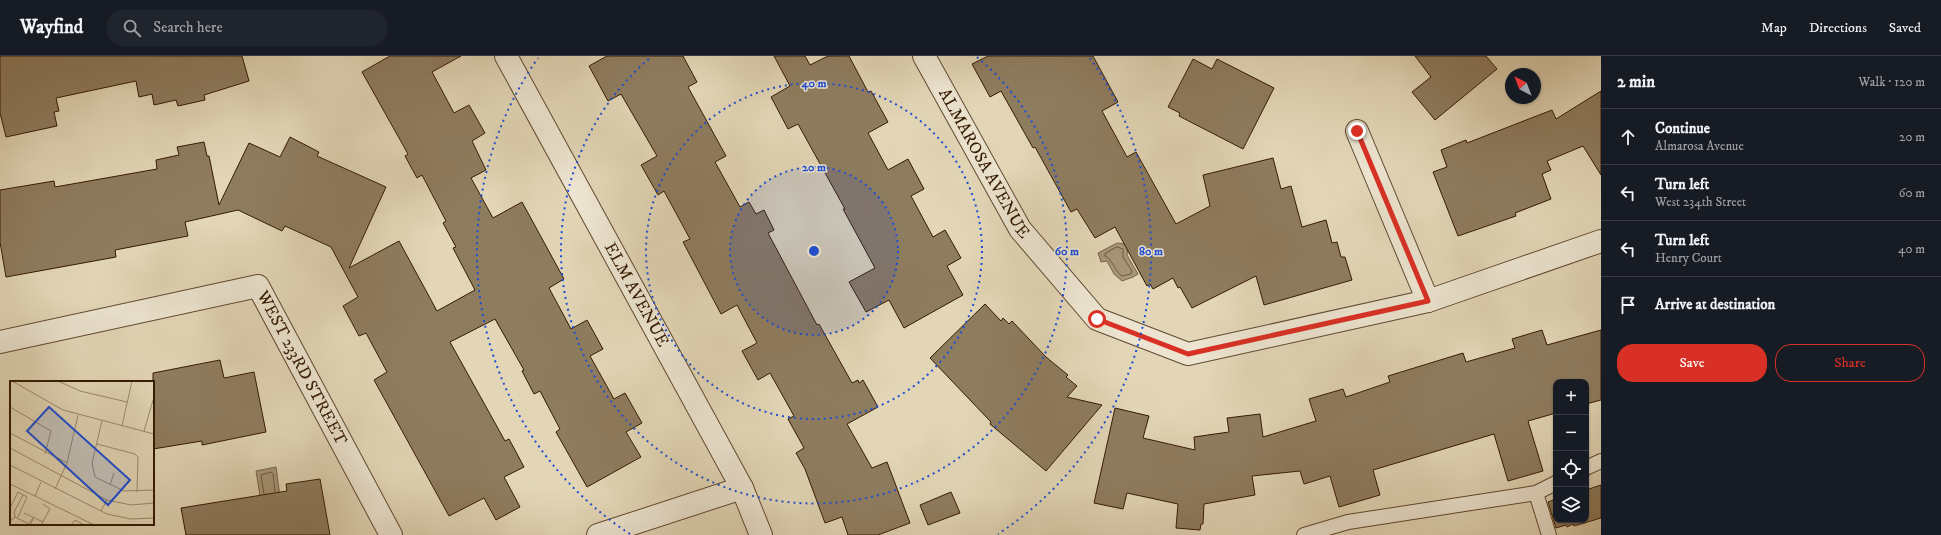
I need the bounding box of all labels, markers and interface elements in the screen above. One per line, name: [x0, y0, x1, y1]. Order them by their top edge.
search box: [107, 10, 387, 46]
text: Wayfind: [20, 16, 83, 39]
icon: search: [121, 17, 143, 39]
text: Search here: [153, 18, 223, 37]
text: Map: [1761, 19, 1787, 37]
text: Directions: [1809, 19, 1867, 37]
text: Saved: [1889, 19, 1921, 37]
north arrow: [1505, 68, 1541, 104]
text: 2 min: [1617, 71, 1655, 93]
text: Walk · 120 m: [1859, 74, 1925, 90]
text: 40 m: [801, 76, 826, 91]
street label: ALMAROSA AVENUE: [933, 85, 1034, 243]
text: Continue: [1655, 119, 1710, 138]
route end: [1348, 122, 1366, 140]
icon: ahead: [1617, 126, 1639, 148]
text: 20 m: [1899, 129, 1925, 145]
text: Almarosa Avenue: [1655, 138, 1744, 154]
text: 20 m: [802, 160, 826, 175]
text: Turn left: [1655, 175, 1709, 194]
icon: left: [1617, 182, 1639, 204]
text: 60 m: [1899, 185, 1925, 201]
text: West 234th Street: [1655, 194, 1746, 210]
text: Turn left: [1655, 231, 1709, 250]
icon: left: [1617, 238, 1639, 260]
street label: ELM AVENUE: [599, 239, 674, 351]
text: 40 m: [1898, 241, 1925, 257]
centre of rings: [807, 244, 821, 258]
text: 60 m: [1055, 244, 1079, 259]
text: 80 m: [1139, 244, 1163, 259]
text: Henry Court: [1655, 250, 1722, 266]
street label: WEST 233RD STREET: [251, 286, 352, 449]
icon: arrive: [1617, 294, 1639, 316]
text: Arrive at destination: [1655, 295, 1775, 314]
route start: [1088, 310, 1106, 328]
button: Save: [1617, 344, 1767, 382]
button: Share: [1775, 344, 1925, 382]
map controls: [1553, 379, 1589, 523]
button: +: [1553, 379, 1589, 415]
inset map: [10, 381, 154, 525]
button: −: [1553, 415, 1589, 451]
button: locate: [1553, 451, 1589, 487]
button: layers: [1553, 487, 1589, 523]

